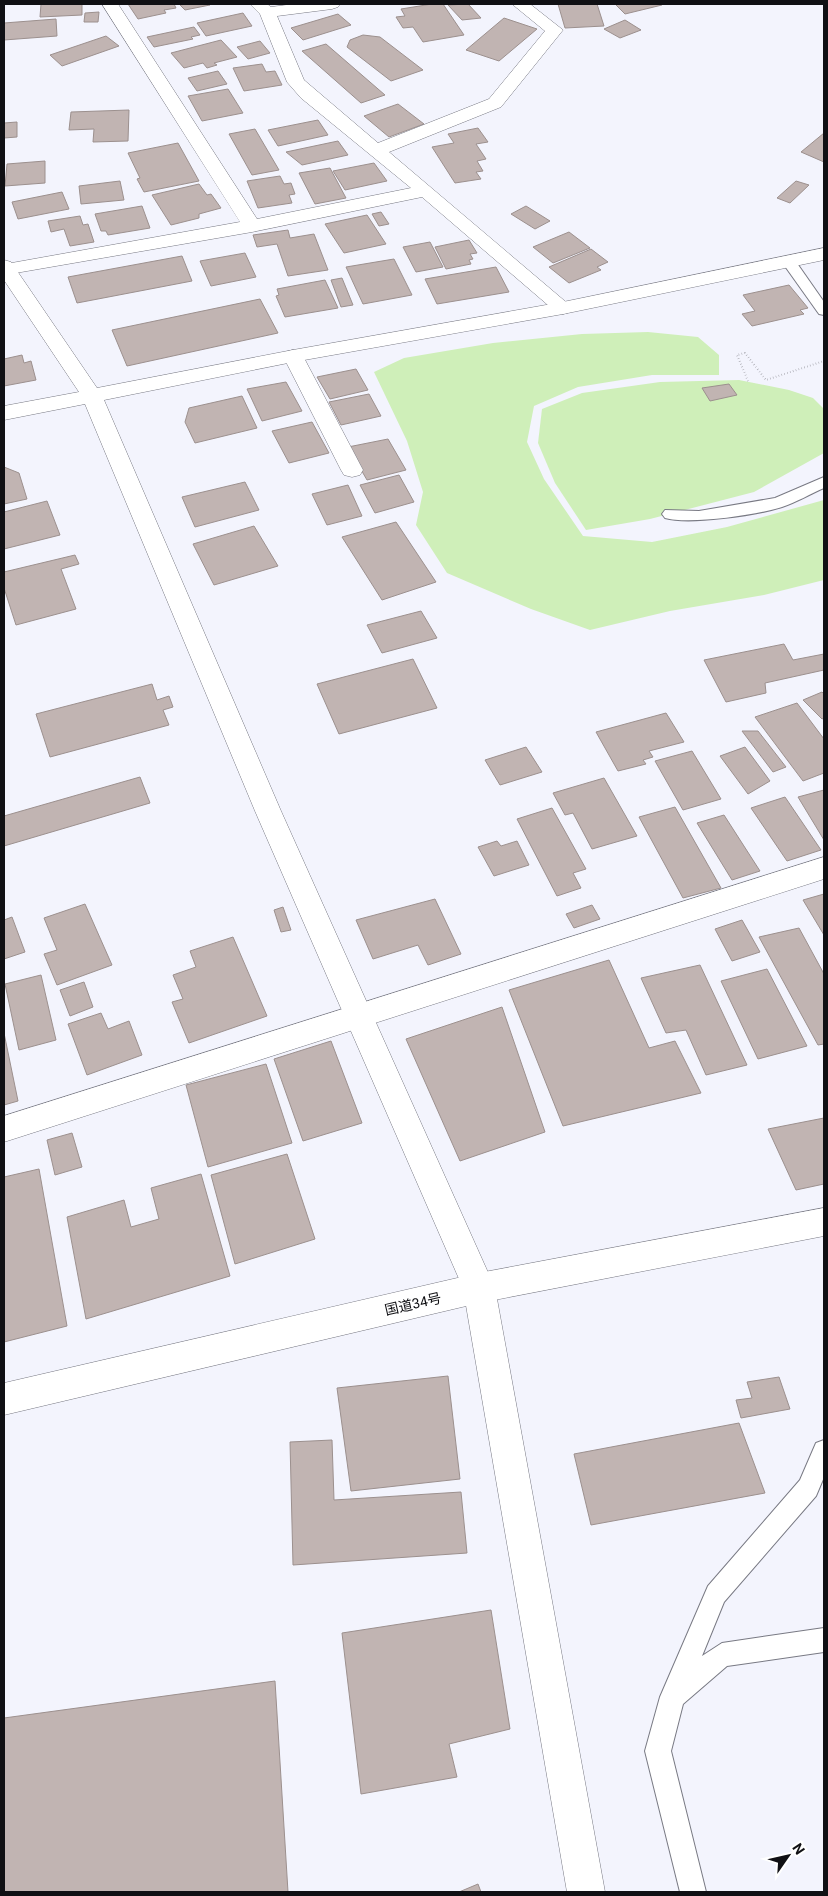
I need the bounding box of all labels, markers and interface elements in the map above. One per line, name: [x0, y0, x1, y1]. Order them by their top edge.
street label: 国道34号: [383, 1290, 443, 1318]
north arrow: [763, 1831, 813, 1881]
text: N: [789, 1840, 808, 1857]

